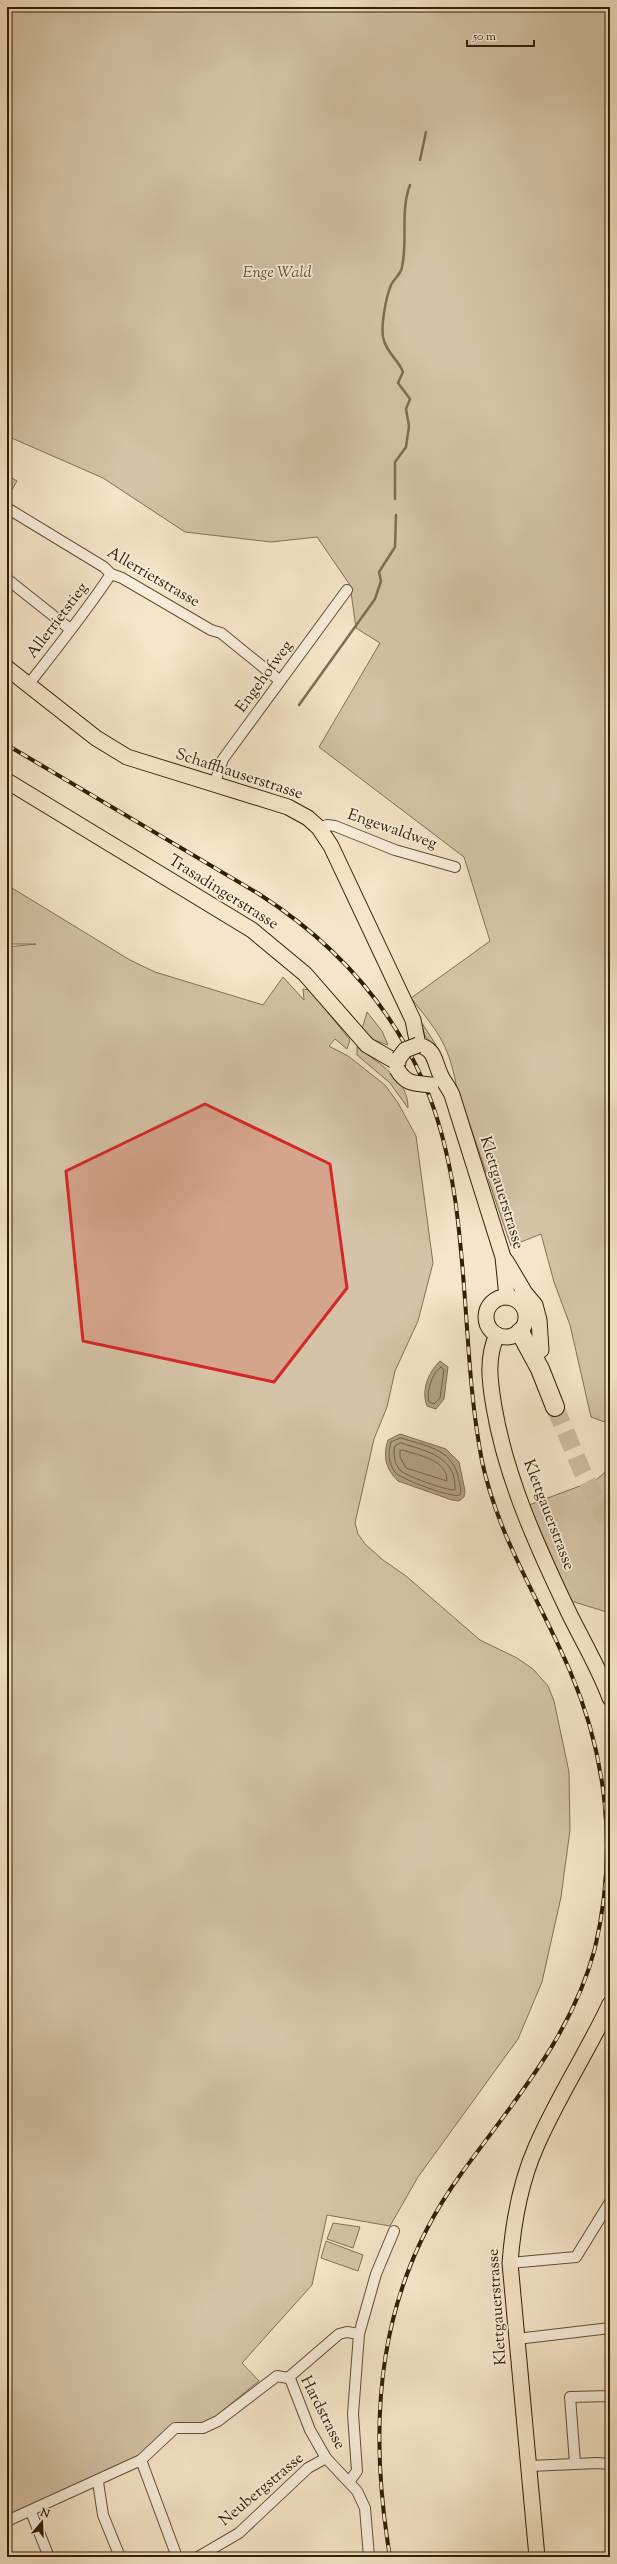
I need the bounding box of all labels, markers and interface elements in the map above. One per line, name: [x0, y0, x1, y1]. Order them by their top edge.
scale bar: [467, 22, 534, 48]
text: 50 m: [472, 28, 496, 46]
park label: Enge Wald: [242, 262, 312, 285]
street label: Allerrietstrasse: [102, 542, 204, 614]
street label: Allerrietstieg: [22, 578, 94, 664]
street label: Engehofweg: [231, 636, 299, 718]
street label: Schaffhauserstrasse: [172, 744, 306, 806]
street label: Engewaldweg: [344, 804, 440, 856]
street label: Trasadingerstrasse: [164, 850, 282, 936]
street label: Klettgauerstrasse: [473, 1134, 529, 1252]
street label: Klettgauerstrasse: [516, 1456, 580, 1574]
street label: Klettgauerstrasse: [482, 2248, 514, 2366]
street label: Hardstrasse: [294, 2372, 350, 2454]
street label: Neubergstrasse: [215, 2448, 309, 2532]
north arrow: [22, 2502, 62, 2542]
text: N: [37, 2504, 52, 2523]

